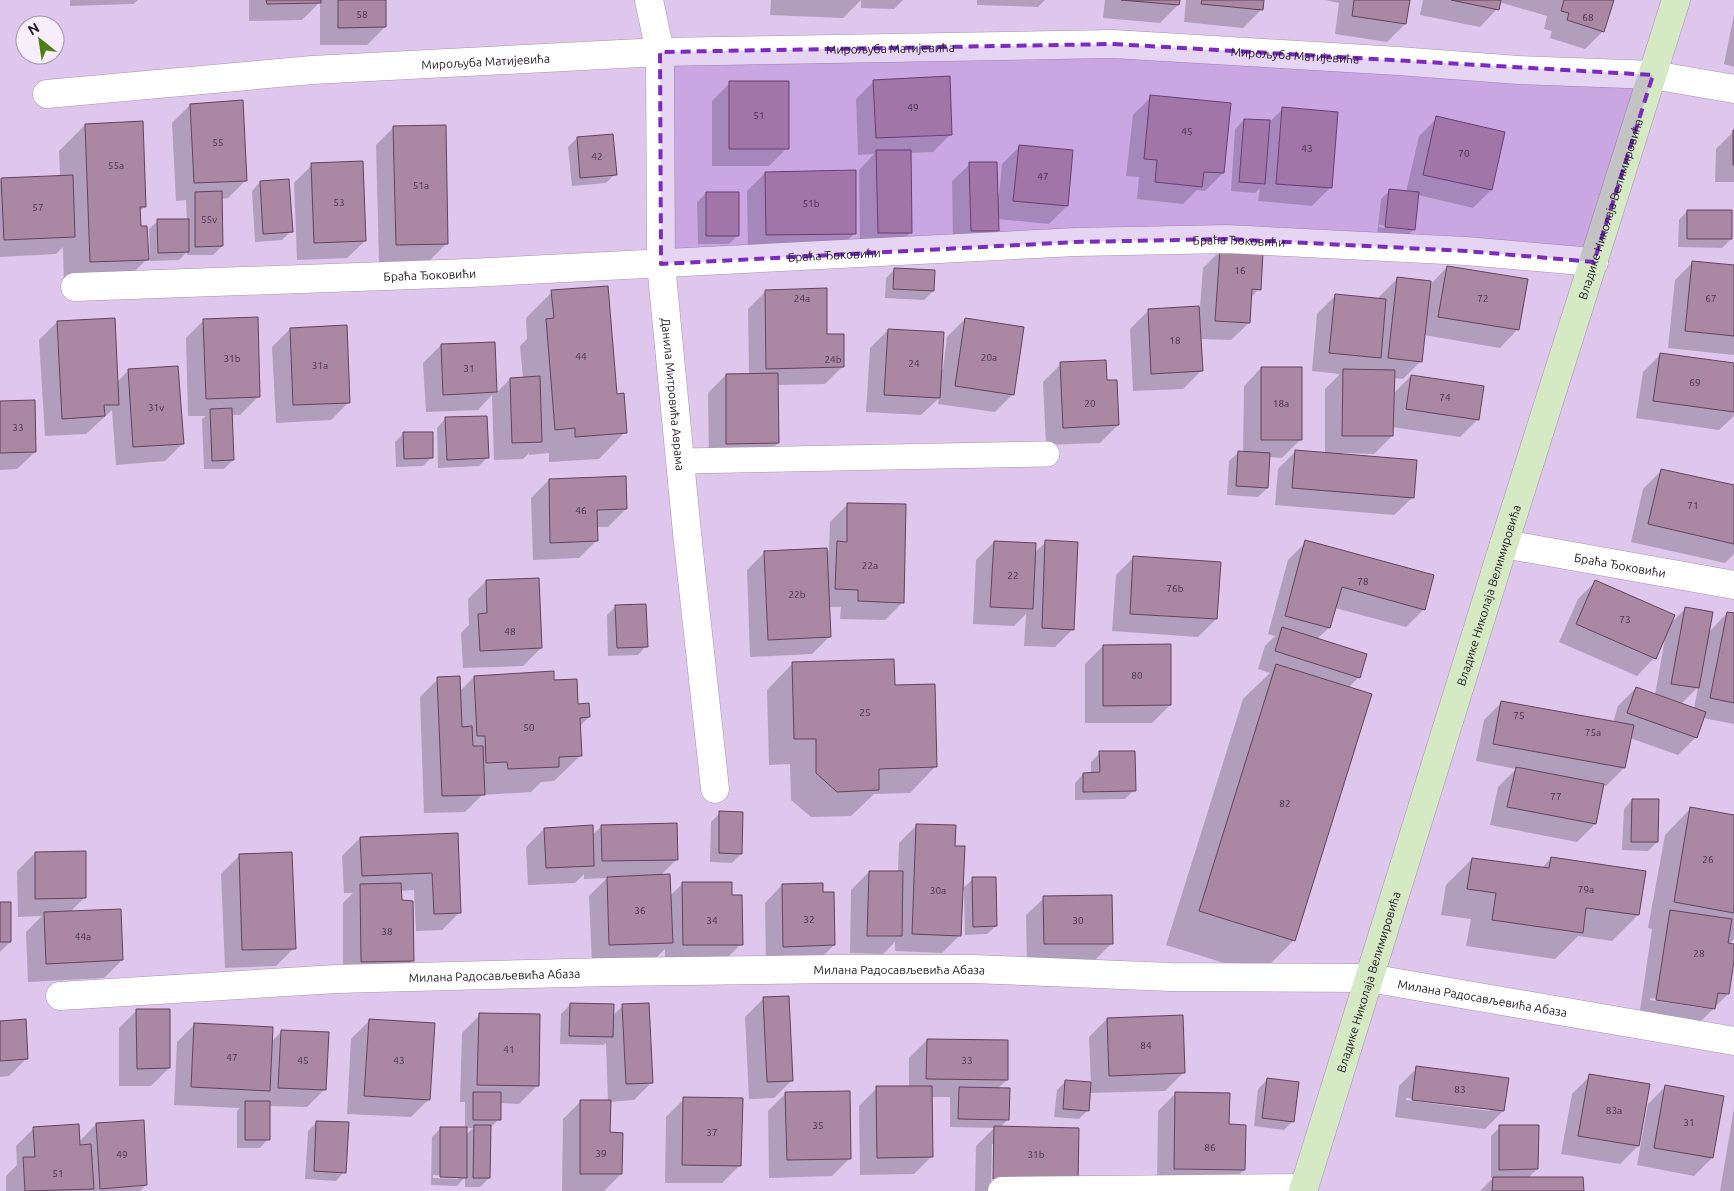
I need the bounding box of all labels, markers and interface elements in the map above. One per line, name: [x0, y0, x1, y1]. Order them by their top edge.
house number: 58: [356, 9, 368, 20]
house number: 68: [1582, 12, 1594, 23]
north arrow: [15, 15, 65, 65]
text: N: [25, 19, 42, 38]
street label: Мирољуба Матијевића: [826, 40, 955, 56]
street label: Мирољуба Матијевића: [1230, 45, 1360, 65]
street label: Мирољуба Матијевића: [421, 51, 550, 71]
house number: 49: [907, 102, 919, 113]
house number: 51: [753, 110, 765, 121]
street label: Владике Николаја Велимировића: [1575, 117, 1645, 301]
house number: 45: [1181, 126, 1193, 137]
house number: 55: [212, 137, 224, 148]
house number: 43: [1301, 143, 1313, 154]
house number: 70: [1458, 148, 1470, 159]
house number: 42: [591, 151, 603, 162]
house number: 55a: [108, 160, 124, 171]
house number: 47: [1037, 171, 1049, 182]
house number: 51a: [413, 180, 429, 191]
house number: 53: [333, 197, 345, 208]
house number: 51b: [802, 198, 820, 209]
house number: 57: [32, 202, 44, 213]
house number: 55v: [201, 214, 217, 225]
street label: Браћа Ђоковићи: [1192, 232, 1286, 248]
street label: Браћа Ђоковићи: [788, 245, 881, 263]
house number: 16: [1234, 265, 1246, 276]
street label: Браћа Ђоковићи: [383, 266, 477, 283]
house number: 24a: [794, 293, 810, 304]
house number: 72: [1477, 293, 1489, 304]
house number: 67: [1705, 293, 1717, 304]
street label: Данила Митровића Аврама: [660, 317, 687, 471]
house number: 18: [1169, 335, 1181, 346]
house number: 44: [575, 351, 587, 362]
house number: 20a: [981, 352, 997, 363]
house number: 31b: [223, 353, 241, 364]
house number: 24b: [824, 354, 842, 365]
house number: 24: [908, 358, 920, 369]
house number: 31a: [312, 360, 328, 371]
house number: 31: [463, 363, 475, 374]
house number: 69: [1689, 377, 1701, 388]
house number: 74: [1439, 392, 1451, 403]
house number: 20: [1084, 398, 1096, 409]
house number: 18a: [1273, 398, 1289, 409]
house number: 31v: [148, 402, 164, 413]
house number: 33: [12, 422, 24, 433]
house number: 71: [1687, 500, 1699, 511]
street label: Владике Николаја Велимировића: [1454, 503, 1523, 687]
house number: 46: [575, 505, 587, 516]
street label: Браћа Ђоковићи: [1573, 550, 1667, 579]
house number: 22a: [862, 560, 878, 571]
house number: 22: [1007, 570, 1019, 581]
house number: 78: [1357, 576, 1369, 587]
house number: 76b: [1166, 583, 1184, 594]
house number: 22b: [788, 589, 806, 600]
house number: 73: [1619, 614, 1631, 625]
house number: 48: [504, 626, 516, 637]
house number: 80: [1131, 670, 1143, 681]
house number: 25: [859, 707, 871, 718]
house number: 75: [1513, 710, 1525, 721]
house number: 50: [523, 722, 535, 733]
house number: 75a: [1585, 727, 1601, 738]
house number: 77: [1550, 791, 1562, 802]
house number: 82: [1279, 798, 1291, 809]
house number: 26: [1702, 854, 1714, 865]
house number: 79a: [1578, 884, 1594, 895]
house number: 30a: [930, 885, 946, 896]
street label: Владике Николаја Велимировића: [1334, 890, 1402, 1074]
house number: 36: [634, 905, 646, 916]
house number: 32: [803, 914, 815, 925]
house number: 34: [706, 915, 718, 926]
house number: 30: [1072, 915, 1084, 926]
house number: 38: [381, 926, 393, 937]
house number: 44a: [75, 931, 91, 942]
house number: 28: [1693, 948, 1705, 959]
street label: Милана Радосављевића Абаза: [813, 962, 985, 976]
street label: Милана Радосављевића Абаза: [408, 966, 580, 984]
street label: Милана Радосављевића Абаза: [1397, 977, 1568, 1019]
house number: 84: [1140, 1040, 1152, 1051]
house number: 41: [503, 1044, 515, 1055]
house number: 47: [226, 1052, 238, 1063]
house number: 45: [297, 1055, 309, 1066]
house number: 43: [393, 1055, 405, 1066]
house number: 33: [961, 1055, 973, 1066]
house number: 83: [1454, 1084, 1466, 1095]
house number: 83a: [1606, 1105, 1622, 1116]
house number: 31: [1683, 1117, 1695, 1128]
house number: 35: [812, 1120, 824, 1131]
house number: 37: [706, 1127, 718, 1138]
house number: 86: [1204, 1142, 1216, 1153]
house number: 39: [595, 1148, 607, 1159]
house number: 49: [116, 1149, 128, 1160]
house number: 31b: [1027, 1149, 1045, 1160]
house number: 51: [52, 1168, 64, 1179]

